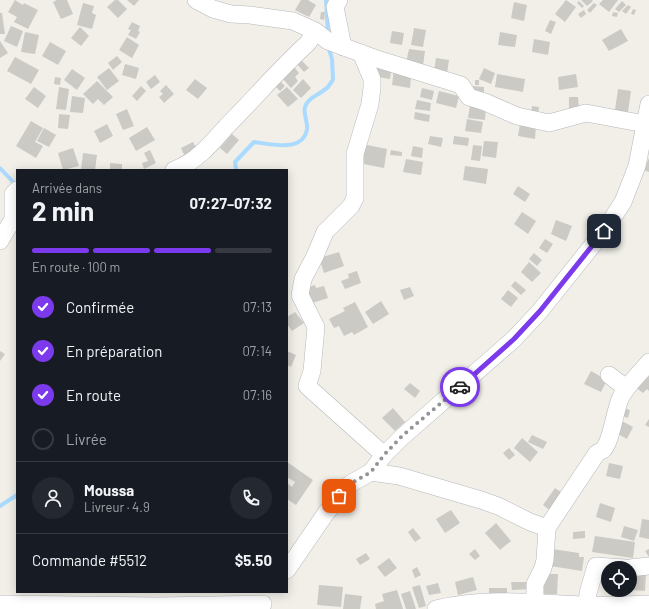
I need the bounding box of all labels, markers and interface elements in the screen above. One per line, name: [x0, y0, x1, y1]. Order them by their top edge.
text: Arrivée dans: [32, 180, 102, 196]
text: 07:27–07:32: [190, 194, 272, 212]
text: 2 min: [32, 195, 94, 226]
pin: [587, 214, 621, 248]
icon: home: [593, 220, 615, 242]
text: En route · 100 m: [32, 259, 120, 275]
icon: check: [32, 296, 54, 318]
text: Confirmée: [66, 298, 134, 316]
text: 07:13: [243, 299, 272, 315]
icon: check: [32, 340, 54, 362]
text: En préparation: [66, 342, 162, 360]
text: 07:14: [242, 343, 272, 359]
courier: [440, 367, 480, 407]
icon: car: [449, 376, 471, 398]
icon: check: [32, 384, 54, 406]
text: En route: [66, 386, 121, 404]
text: 07:16: [243, 387, 272, 403]
text: Livrée: [66, 430, 107, 448]
button: person: [32, 477, 74, 519]
button: phone: [230, 477, 272, 519]
pin: [322, 479, 356, 513]
text: Moussa: [84, 481, 134, 499]
icon: bag: [328, 485, 350, 507]
text: Livreur · 4.9: [84, 499, 150, 515]
text: Commande #5512: [32, 551, 147, 569]
text: $5.50: [235, 551, 272, 569]
map controls: [601, 561, 637, 597]
button: locate: [601, 561, 637, 597]

